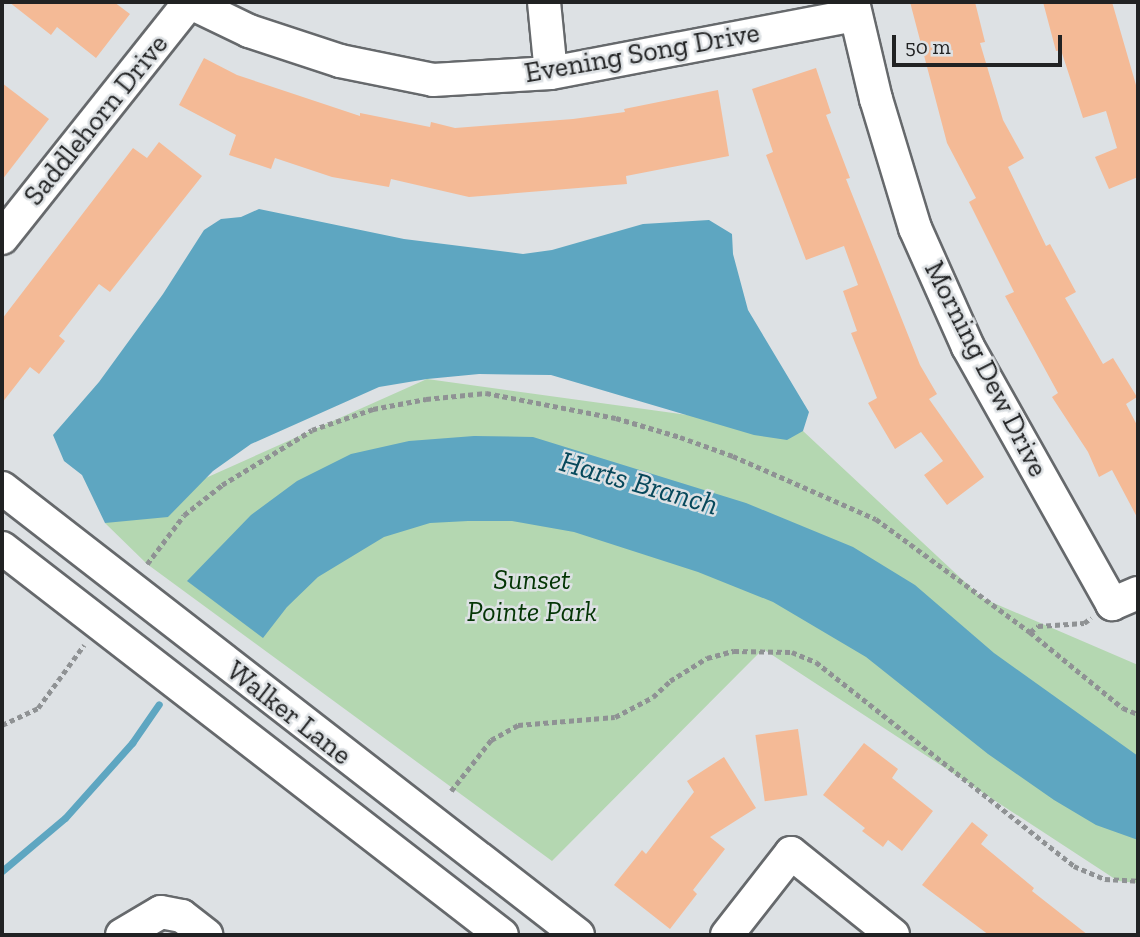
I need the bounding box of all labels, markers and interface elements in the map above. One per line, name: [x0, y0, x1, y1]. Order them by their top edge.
street label: Evening Song Drive: [522, 16, 762, 90]
scale bar: [895, 21, 1065, 65]
street label: Saddlehorn Drive: [17, 28, 175, 212]
text: 50 m: [905, 34, 951, 59]
street label: Morning Dew Drive: [917, 255, 1055, 483]
water label: Harts Branch: [556, 443, 722, 523]
park label: Sunset Pointe Park: [467, 563, 597, 629]
street label: Walker Lane: [220, 654, 358, 772]

